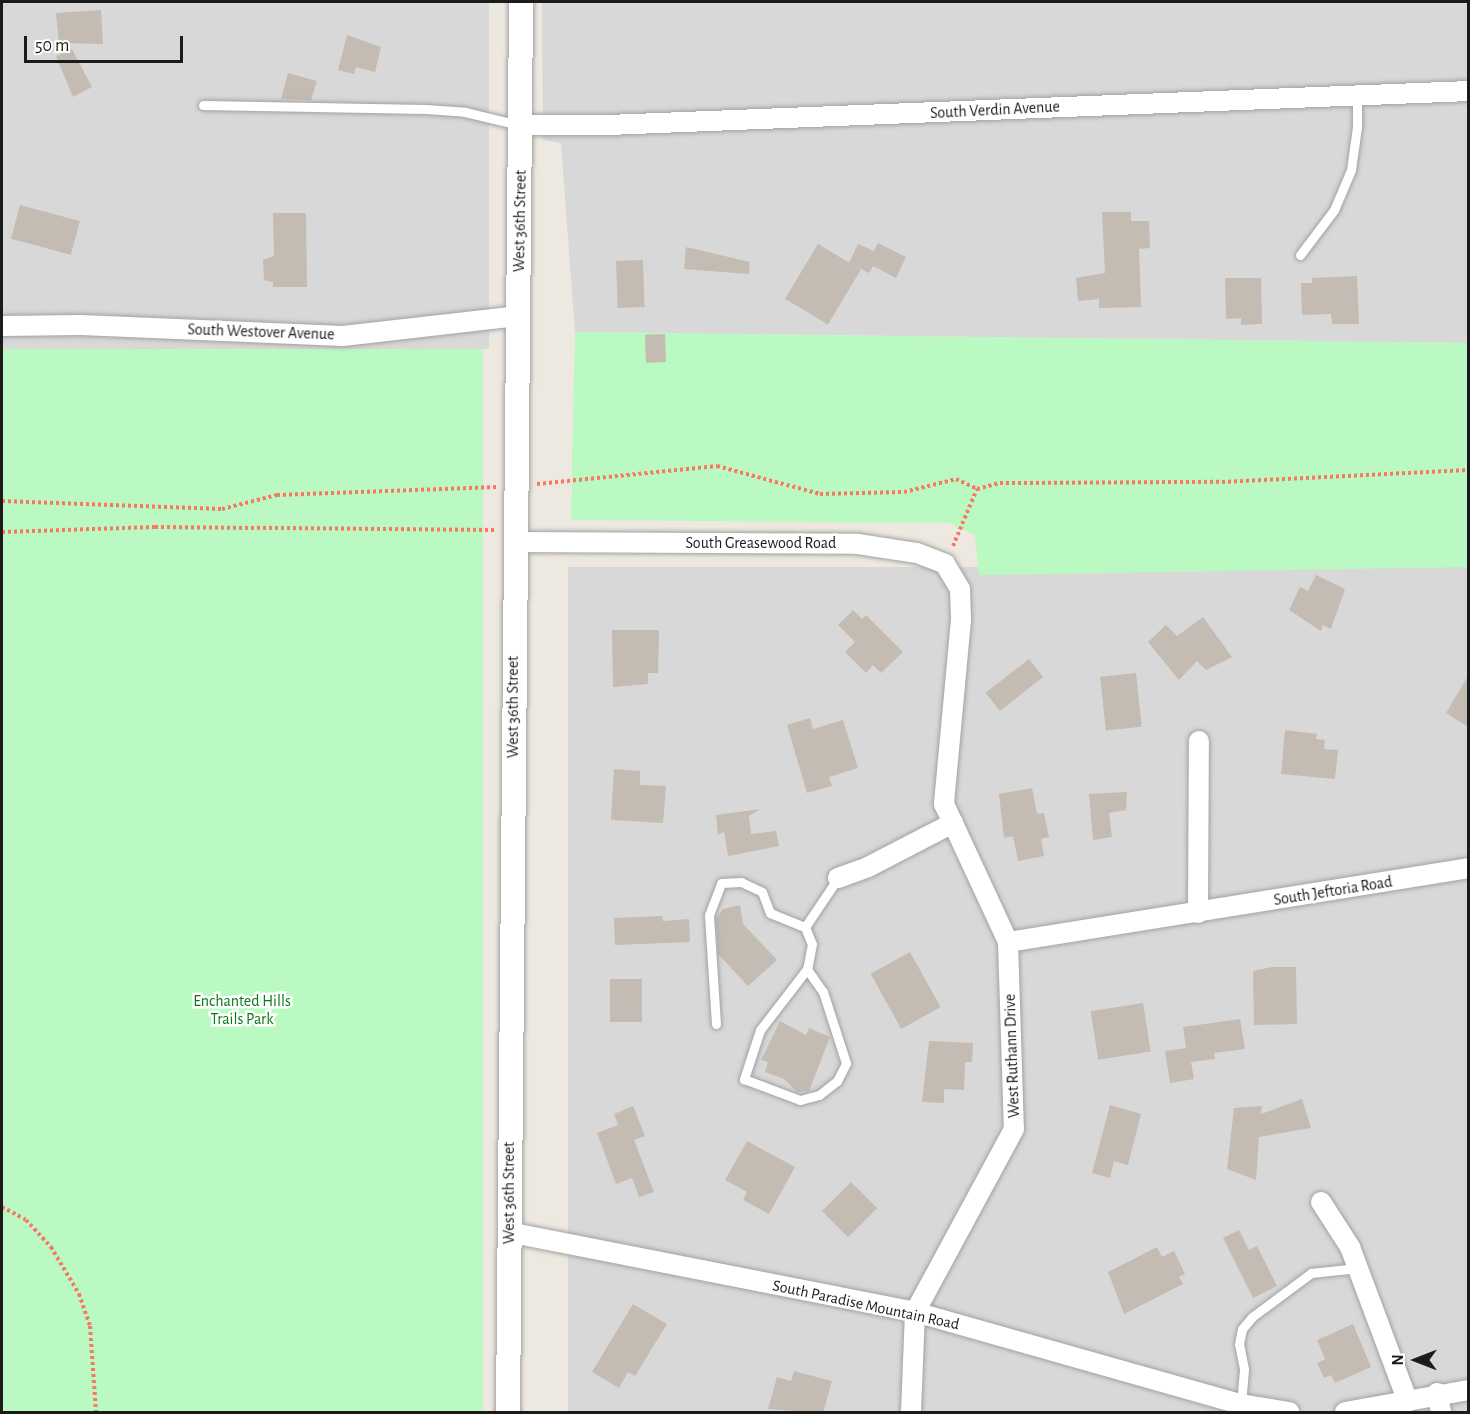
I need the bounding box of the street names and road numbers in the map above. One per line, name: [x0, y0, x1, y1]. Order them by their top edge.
street label: South Verdin Avenue: [930, 97, 1060, 123]
street label: West 36th Street: [510, 170, 530, 272]
street label: South Westover Avenue: [187, 320, 335, 344]
street label: South Greasewood Road: [686, 533, 836, 553]
street label: West 36th Street: [503, 656, 523, 758]
street label: South Jeftoria Road: [1272, 872, 1394, 910]
street label: West Ruthann Drive: [1000, 994, 1024, 1118]
street label: West 36th Street: [499, 1142, 519, 1244]
street label: South Paradise Mountain Road: [771, 1276, 961, 1334]

